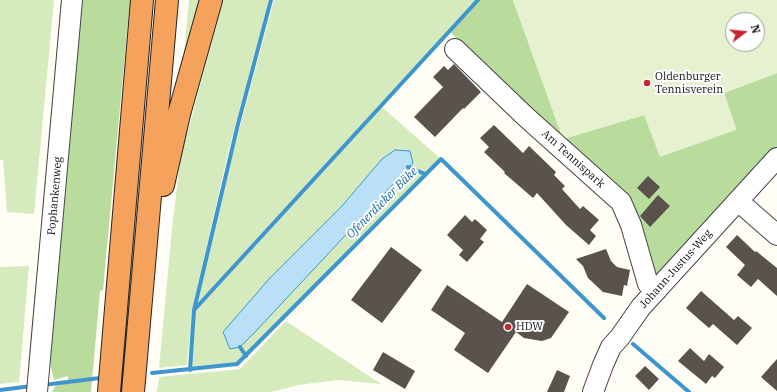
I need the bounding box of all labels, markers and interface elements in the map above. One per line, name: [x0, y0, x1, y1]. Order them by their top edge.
north arrow: [725, 12, 765, 52]
text: N: [748, 23, 764, 35]
place label: Oldenburger Tennisverein: [655, 70, 723, 96]
marker: Oldenburger Tennisverein: [642, 78, 652, 88]
street label: Am Tennispark: [539, 127, 607, 191]
street label: Pophankenweg: [45, 156, 65, 236]
water label: Ofenerdieker Bäke: [343, 164, 421, 242]
street label: Johann-Justus-Weg: [637, 227, 715, 311]
place label: HDW: [516, 320, 543, 334]
marker: HDW: [503, 322, 513, 332]

